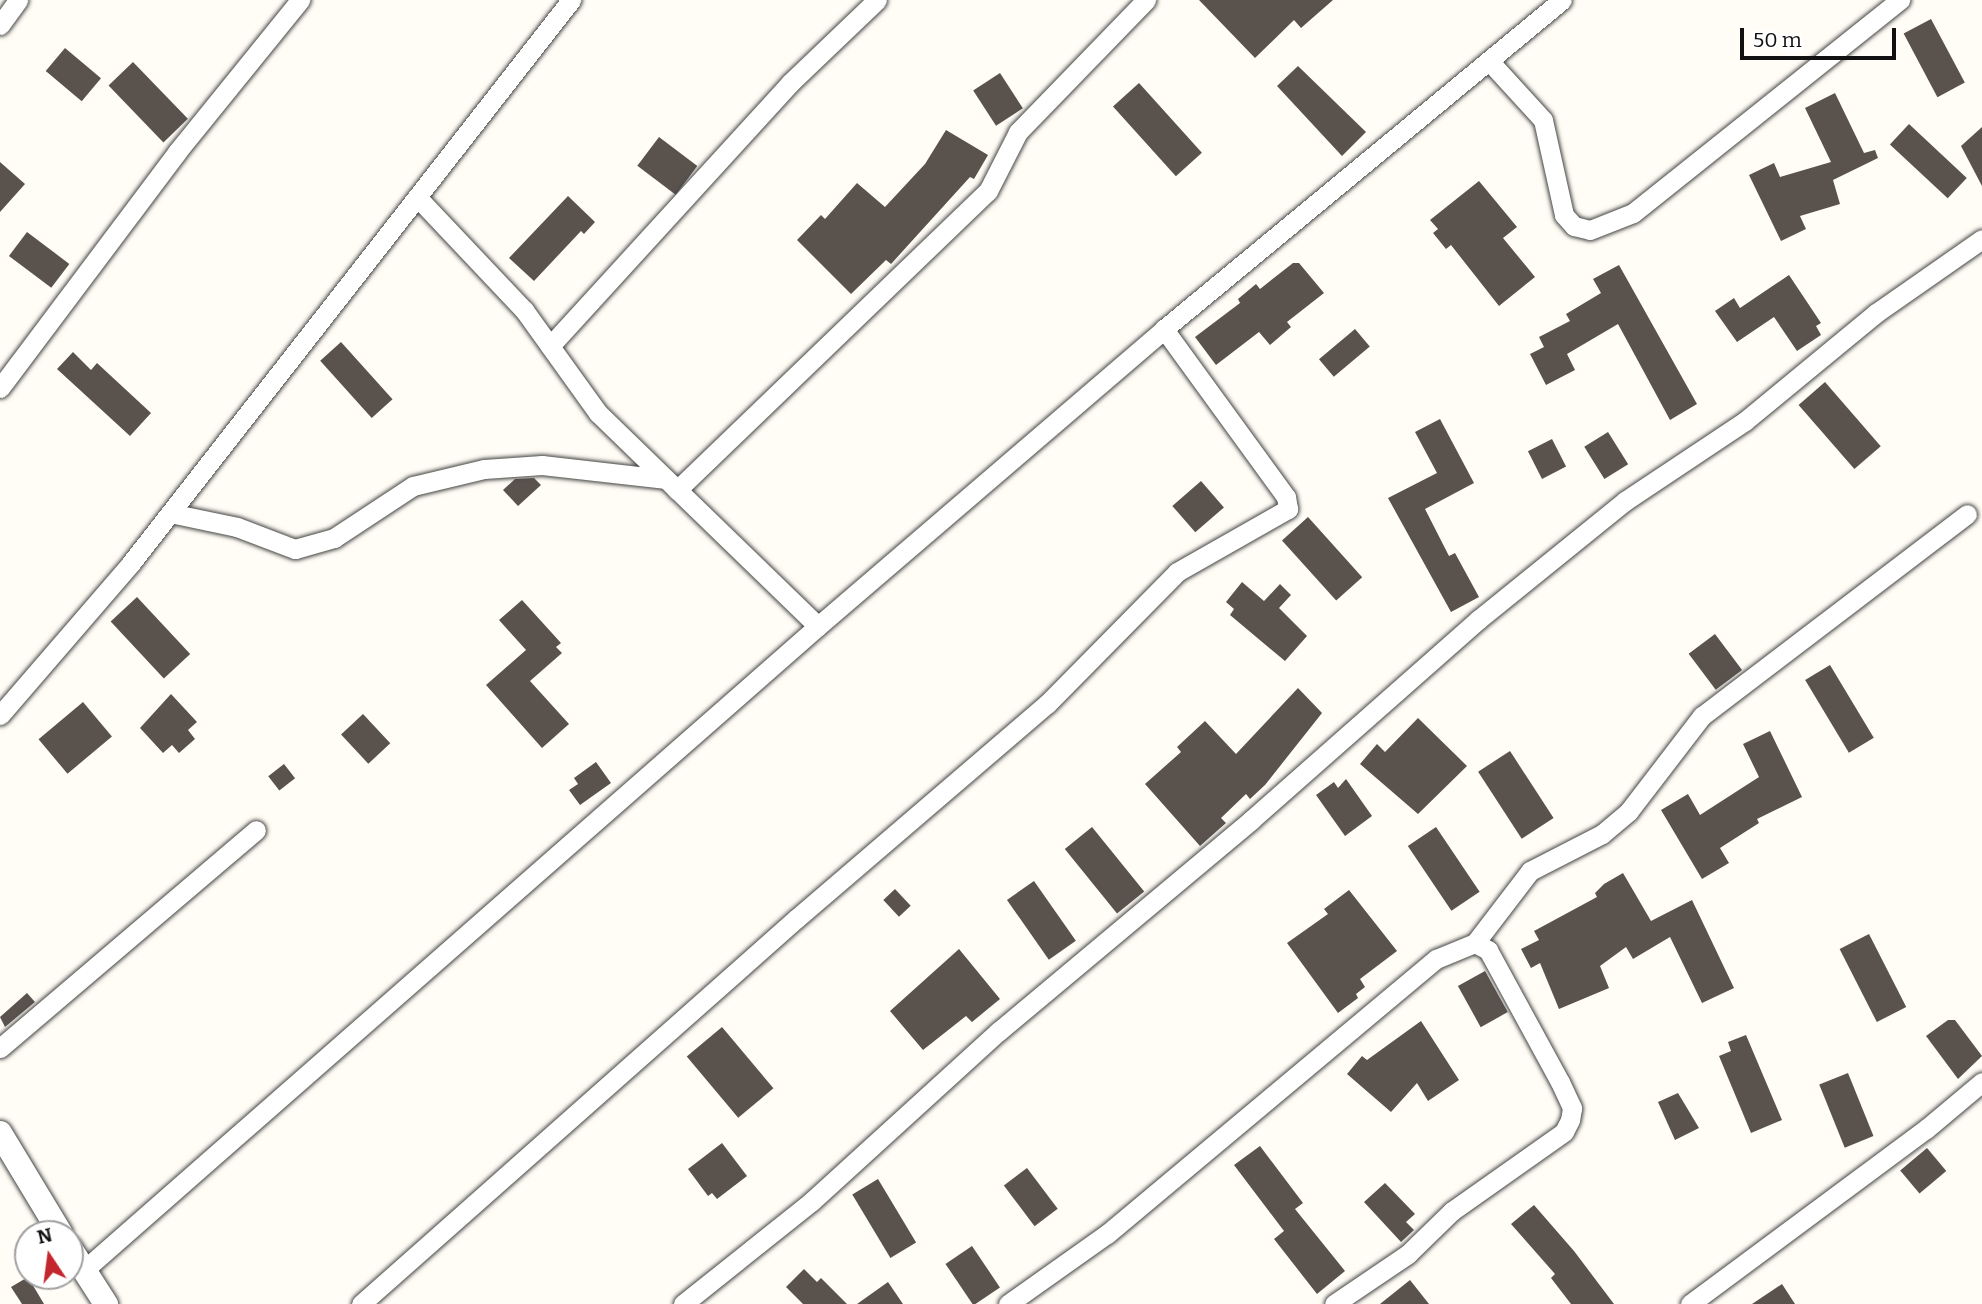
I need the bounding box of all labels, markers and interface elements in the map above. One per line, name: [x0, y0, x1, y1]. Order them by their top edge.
scale bar: [1744, 14, 1900, 58]
text: 50 m: [1753, 27, 1802, 53]
north arrow: [14, 1220, 84, 1290]
text: N: [35, 1223, 54, 1249]

